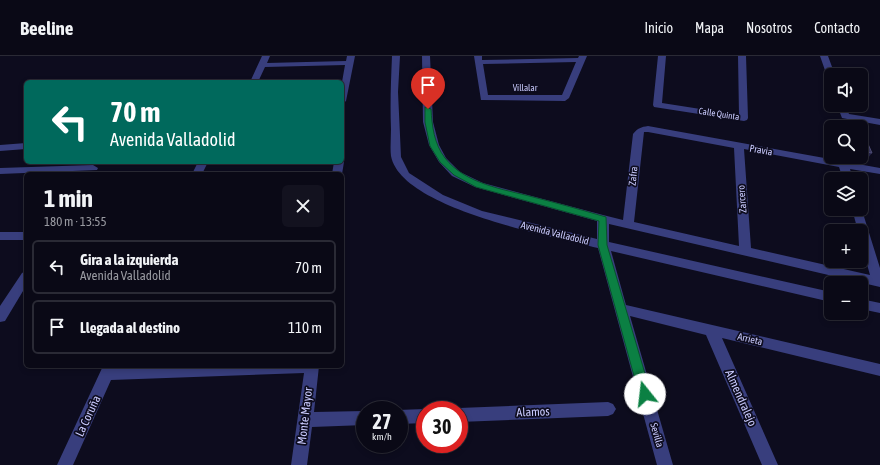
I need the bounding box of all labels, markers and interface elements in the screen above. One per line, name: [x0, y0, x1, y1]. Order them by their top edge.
text: Beeline: [20, 17, 73, 39]
text: Inicio: [644, 20, 673, 36]
text: Mapa: [695, 20, 724, 36]
text: Nosotros: [746, 20, 792, 36]
text: Contacto: [814, 20, 860, 36]
pin: [411, 68, 445, 109]
map controls: [824, 68, 868, 320]
button: sound: [824, 68, 868, 112]
icon: arrive: [417, 74, 439, 96]
street label: Villalar: [513, 83, 538, 93]
icon: left: [44, 96, 96, 148]
text: 70 m: [110, 96, 160, 128]
street label: Calle Quinta: [698, 106, 740, 122]
button: search: [824, 120, 868, 164]
text: Avenida Valladolid: [110, 129, 235, 150]
street label: Pravia: [749, 143, 774, 158]
street label: Zafra: [627, 165, 640, 186]
button: layers: [824, 172, 868, 216]
street label: Zarcero: [736, 184, 748, 213]
text: 1 min: [44, 185, 93, 212]
button: close: [282, 185, 324, 227]
text: 180 m · 13:55: [44, 214, 107, 229]
street label: Avenida Valladolid: [520, 219, 590, 247]
button: +: [824, 224, 868, 268]
text: Gira a la izquierda: [80, 251, 178, 268]
icon: left: [46, 256, 68, 278]
text: 70 m: [295, 259, 322, 276]
text: Avenida Valladolid: [80, 268, 171, 283]
button: −: [824, 276, 868, 320]
icon: arrive: [46, 316, 68, 338]
text: Llegada al destino: [80, 319, 180, 336]
text: 110 m: [288, 319, 322, 336]
street label: Arrieta: [736, 331, 764, 347]
street label: Almendralejo: [722, 368, 760, 429]
position arrow: [624, 373, 666, 415]
street label: Monte Mayor: [295, 386, 316, 445]
street label: La Coruña: [72, 393, 104, 439]
speed limit sign: 30: [416, 401, 468, 453]
street label: Alamos: [516, 404, 550, 420]
text: 27: [373, 410, 391, 433]
street label: Sevilla: [648, 421, 666, 449]
text: km/h: [372, 431, 392, 442]

